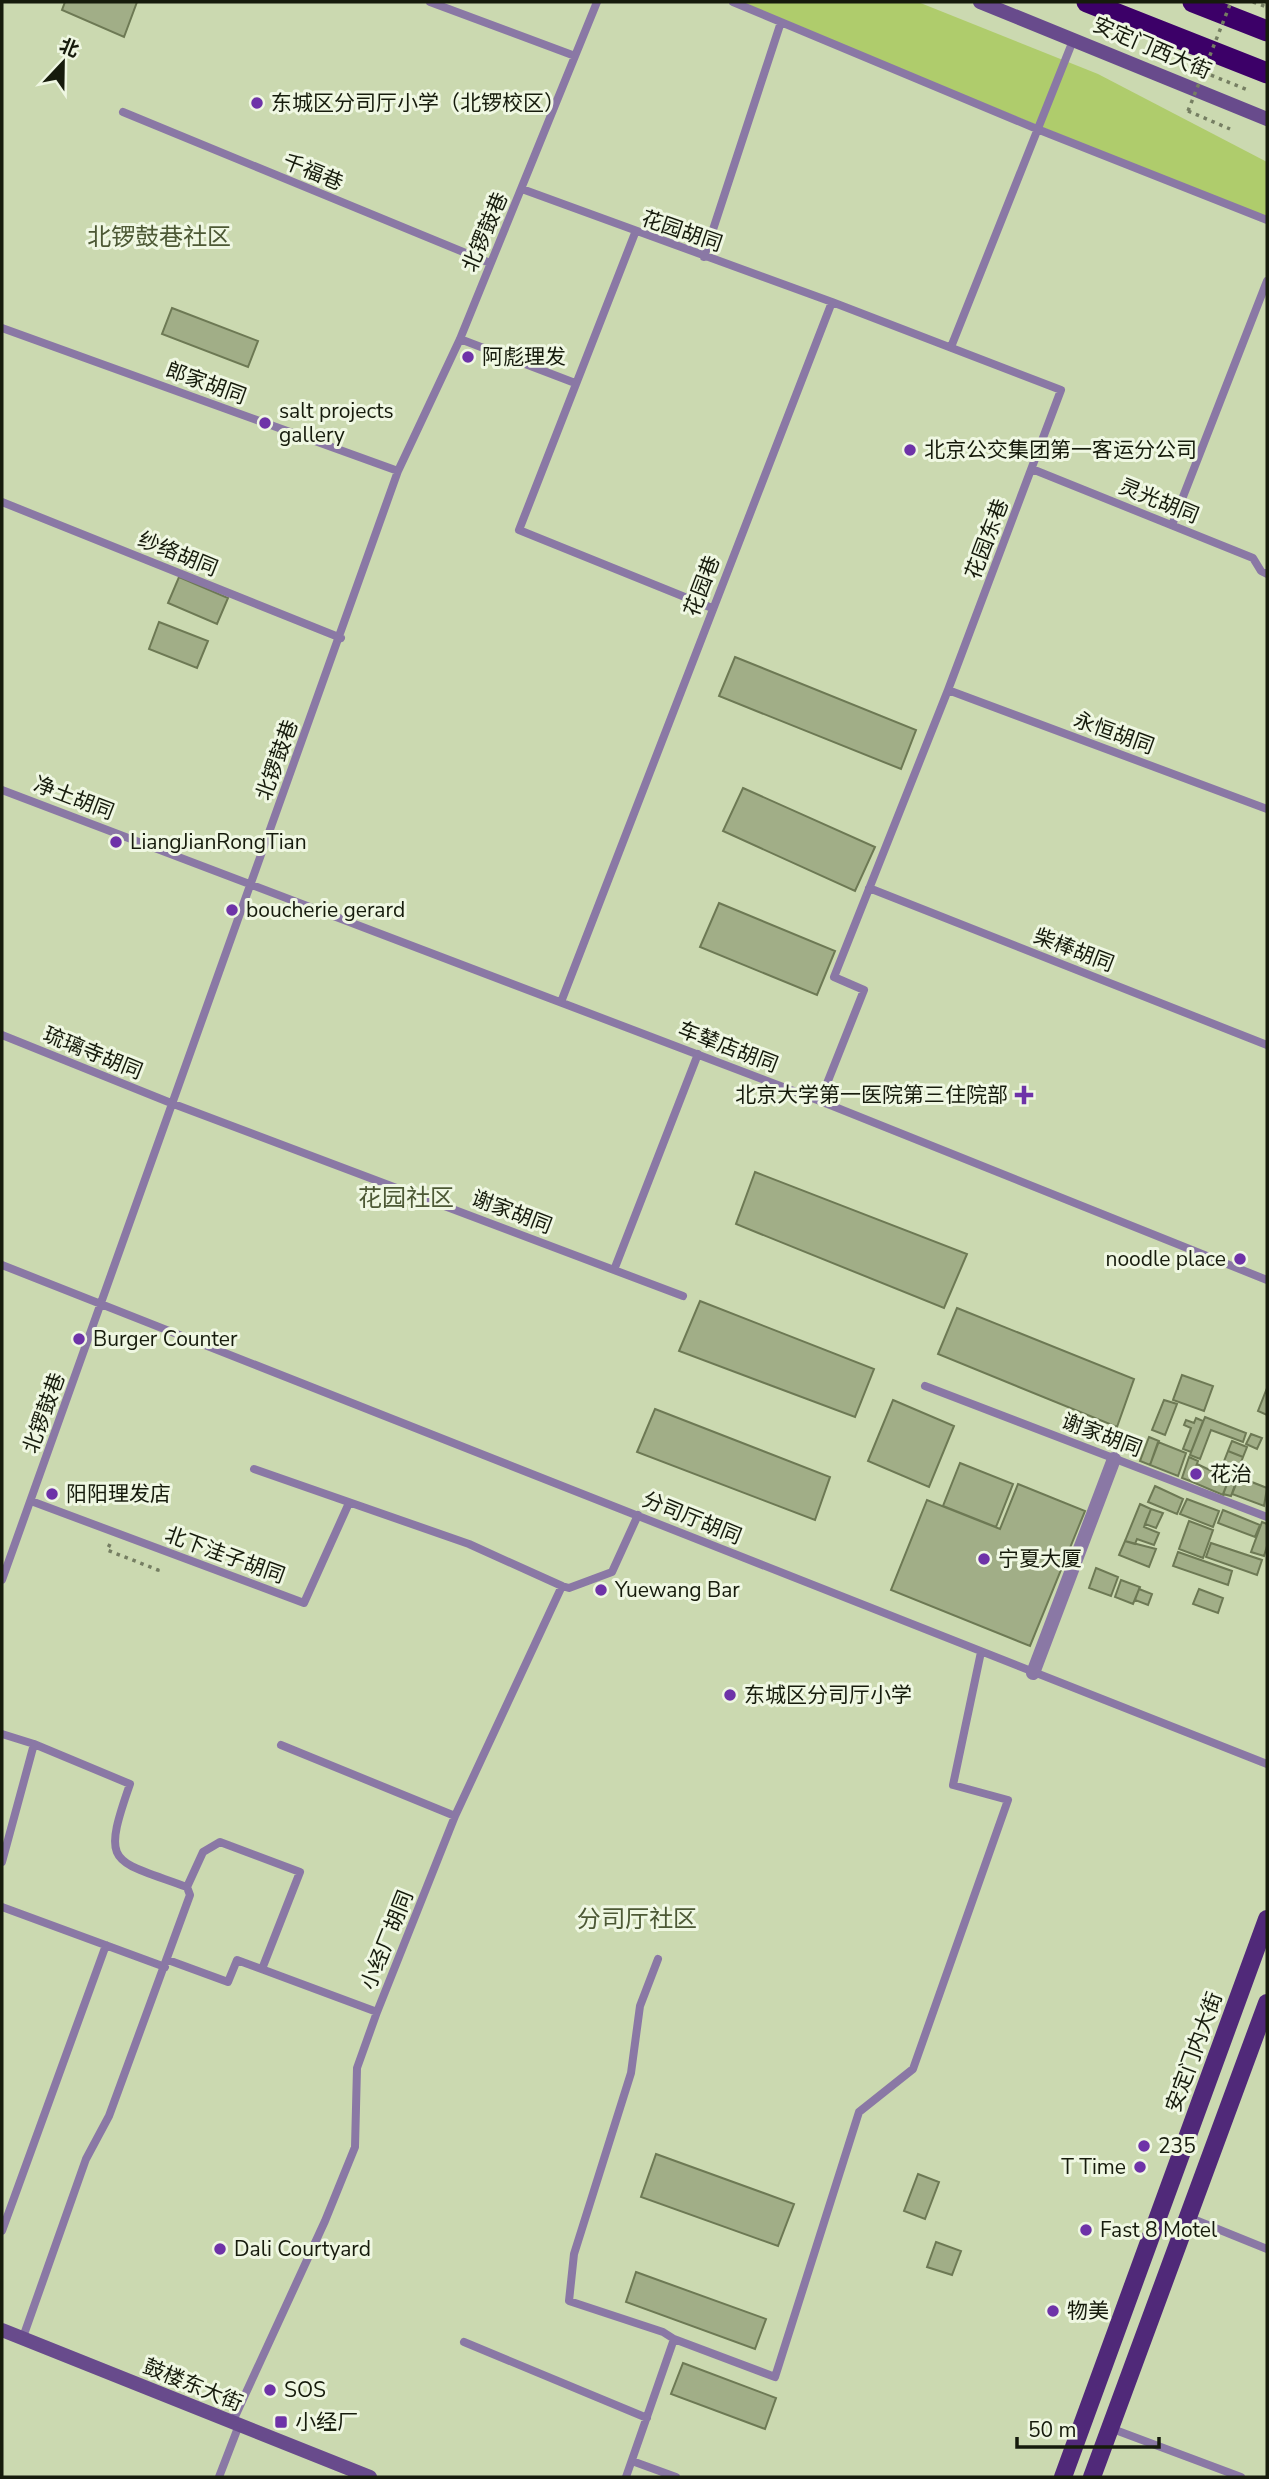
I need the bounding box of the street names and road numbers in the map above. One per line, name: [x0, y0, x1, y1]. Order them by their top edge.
street label: 安定门西大街: [1089, 10, 1215, 86]
street label: 千福巷: [279, 147, 347, 197]
street label: 北锣鼓巷: [456, 188, 514, 276]
street label: 花园胡同: [638, 204, 726, 258]
street label: 郎家胡同: [162, 355, 250, 411]
street label: 灵光胡同: [1115, 472, 1203, 530]
street label: 花园东巷: [959, 495, 1015, 583]
street label: 纱络胡同: [134, 525, 222, 583]
street label: 花园巷: [678, 552, 726, 620]
street label: 永恒胡同: [1070, 705, 1158, 761]
street label: 北锣鼓巷: [249, 716, 305, 804]
street label: 净土胡同: [30, 770, 118, 826]
street label: 柴棒胡同: [1030, 922, 1118, 978]
street label: 车辇店胡同: [674, 1015, 782, 1079]
street label: 琉璃寺胡同: [39, 1020, 147, 1086]
street label: 谢家胡同: [468, 1184, 556, 1240]
street label: 北锣鼓巷: [16, 1369, 72, 1457]
street label: 谢家胡同: [1058, 1407, 1146, 1463]
street label: 分司厅胡同: [638, 1485, 746, 1551]
street label: 北下洼子胡同: [161, 1520, 289, 1590]
street label: 小经厂胡同: [354, 1886, 420, 1994]
street label: 安定门内大街: [1159, 1988, 1229, 2116]
street label: 鼓楼东大街: [139, 2352, 247, 2418]

